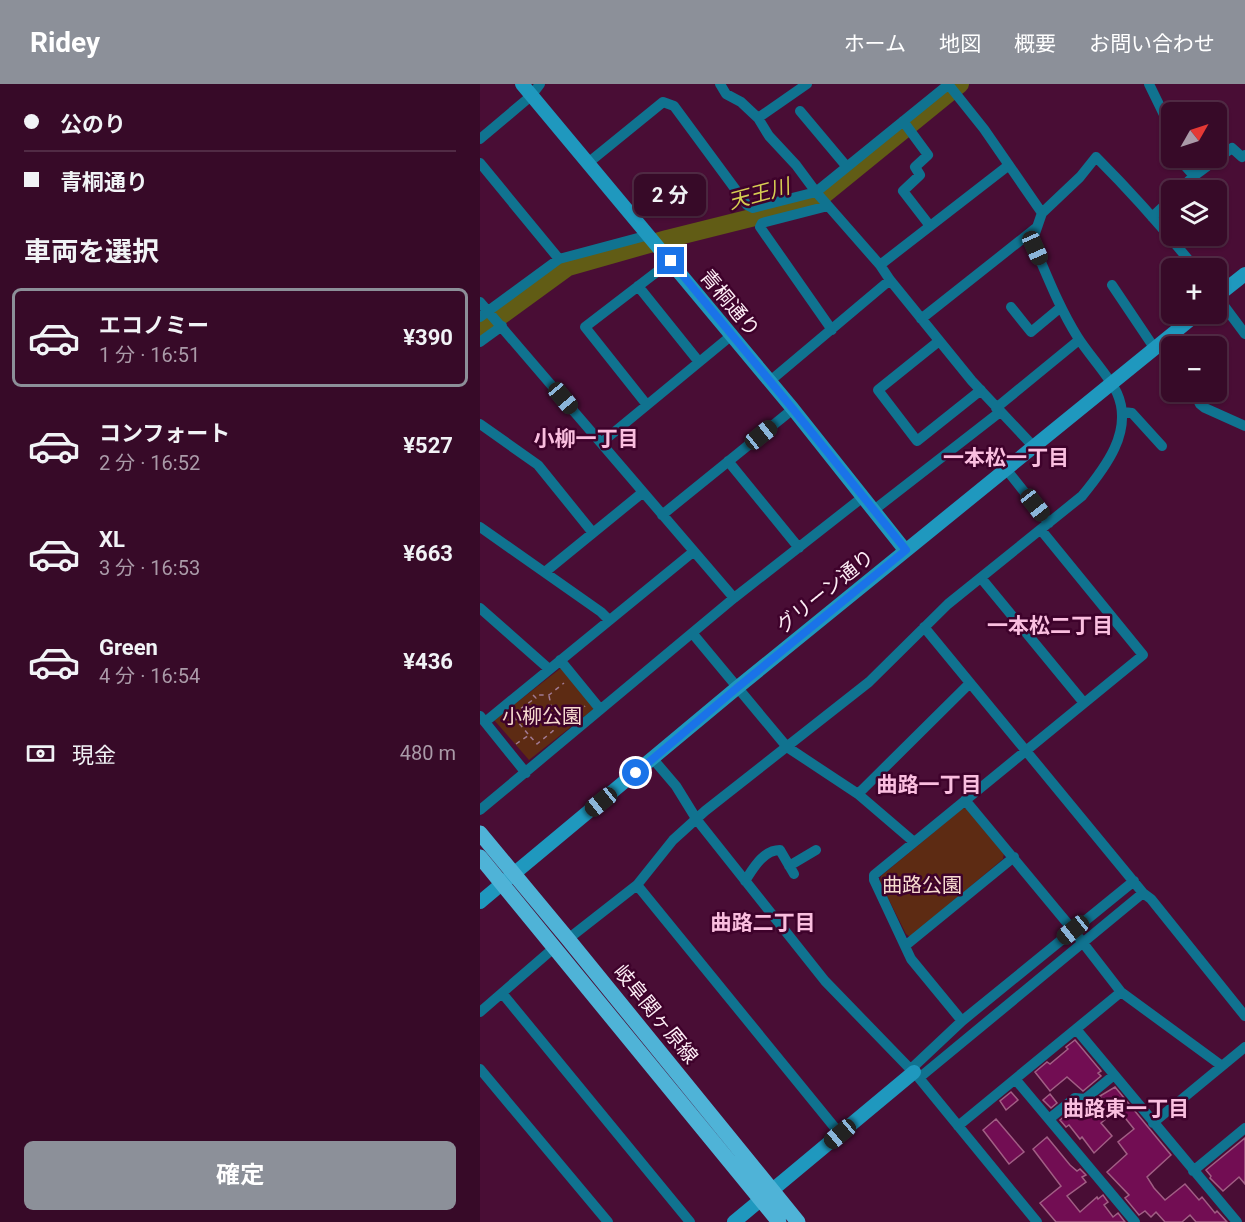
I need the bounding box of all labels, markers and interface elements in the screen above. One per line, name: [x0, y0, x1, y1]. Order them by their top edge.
text: Ridey: [30, 26, 100, 59]
text: ホーム: [844, 32, 906, 56]
text: 地図: [939, 32, 981, 56]
text: 概要: [1014, 32, 1056, 56]
text: お問い合わせ: [1089, 32, 1215, 56]
north arrow: [1161, 102, 1227, 168]
map controls: [1161, 102, 1227, 402]
text: 公のり: [60, 112, 126, 137]
text: 青桐通り: [60, 170, 148, 195]
callout: 2 分: [635, 174, 707, 216]
water label: 天王川: [725, 174, 794, 214]
button: layers: [1161, 180, 1227, 246]
text: 2 分: [652, 183, 688, 207]
car: [1019, 228, 1051, 268]
text: 車両を選択: [24, 236, 159, 268]
route end: [657, 247, 684, 274]
button: +: [1161, 258, 1227, 324]
street label: 青桐通り: [695, 265, 765, 341]
icon: car: [27, 311, 81, 365]
text: エコノミー: [99, 313, 209, 338]
text: ¥390: [403, 325, 453, 350]
button: −: [1161, 336, 1227, 402]
text: 1 分 · 16:51: [99, 343, 200, 367]
car: [545, 378, 581, 418]
car: [741, 417, 781, 453]
icon: car: [27, 419, 81, 473]
text: コンフォート: [99, 421, 230, 446]
district label: 小柳一丁目: [534, 427, 639, 451]
text: ¥527: [403, 433, 453, 458]
district label: 一本松一丁目: [943, 446, 1069, 470]
text: 2 分 · 16:52: [99, 451, 200, 475]
car: [1017, 485, 1053, 525]
icon: car: [27, 527, 81, 581]
text: XL: [99, 527, 125, 552]
text: ¥663: [403, 541, 453, 566]
street label: グリーン通り: [771, 544, 879, 638]
text: 3 分 · 16:53: [99, 556, 200, 580]
district label: 一本松二丁目: [987, 614, 1113, 638]
icon: car: [27, 635, 81, 689]
text: Green: [99, 635, 158, 660]
text: ¥436: [403, 649, 453, 674]
text: 4 分 · 16:54: [99, 664, 200, 688]
park label: 小柳公園: [502, 704, 582, 728]
icon: cash: [24, 737, 57, 770]
text: 480 m: [400, 741, 456, 765]
text: 現金: [72, 743, 116, 768]
route start: [622, 759, 649, 786]
district label: 曲路一丁目: [877, 773, 982, 797]
car: [581, 784, 621, 820]
park label: 曲路公園: [882, 873, 962, 897]
district label: 曲路二丁目: [711, 911, 816, 935]
car: [1053, 912, 1093, 948]
street label: 岐阜関ヶ原線: [609, 960, 703, 1068]
district label: 曲路東一丁目: [1063, 1097, 1189, 1121]
car: [820, 1116, 860, 1152]
button: 確定: [24, 1141, 456, 1210]

